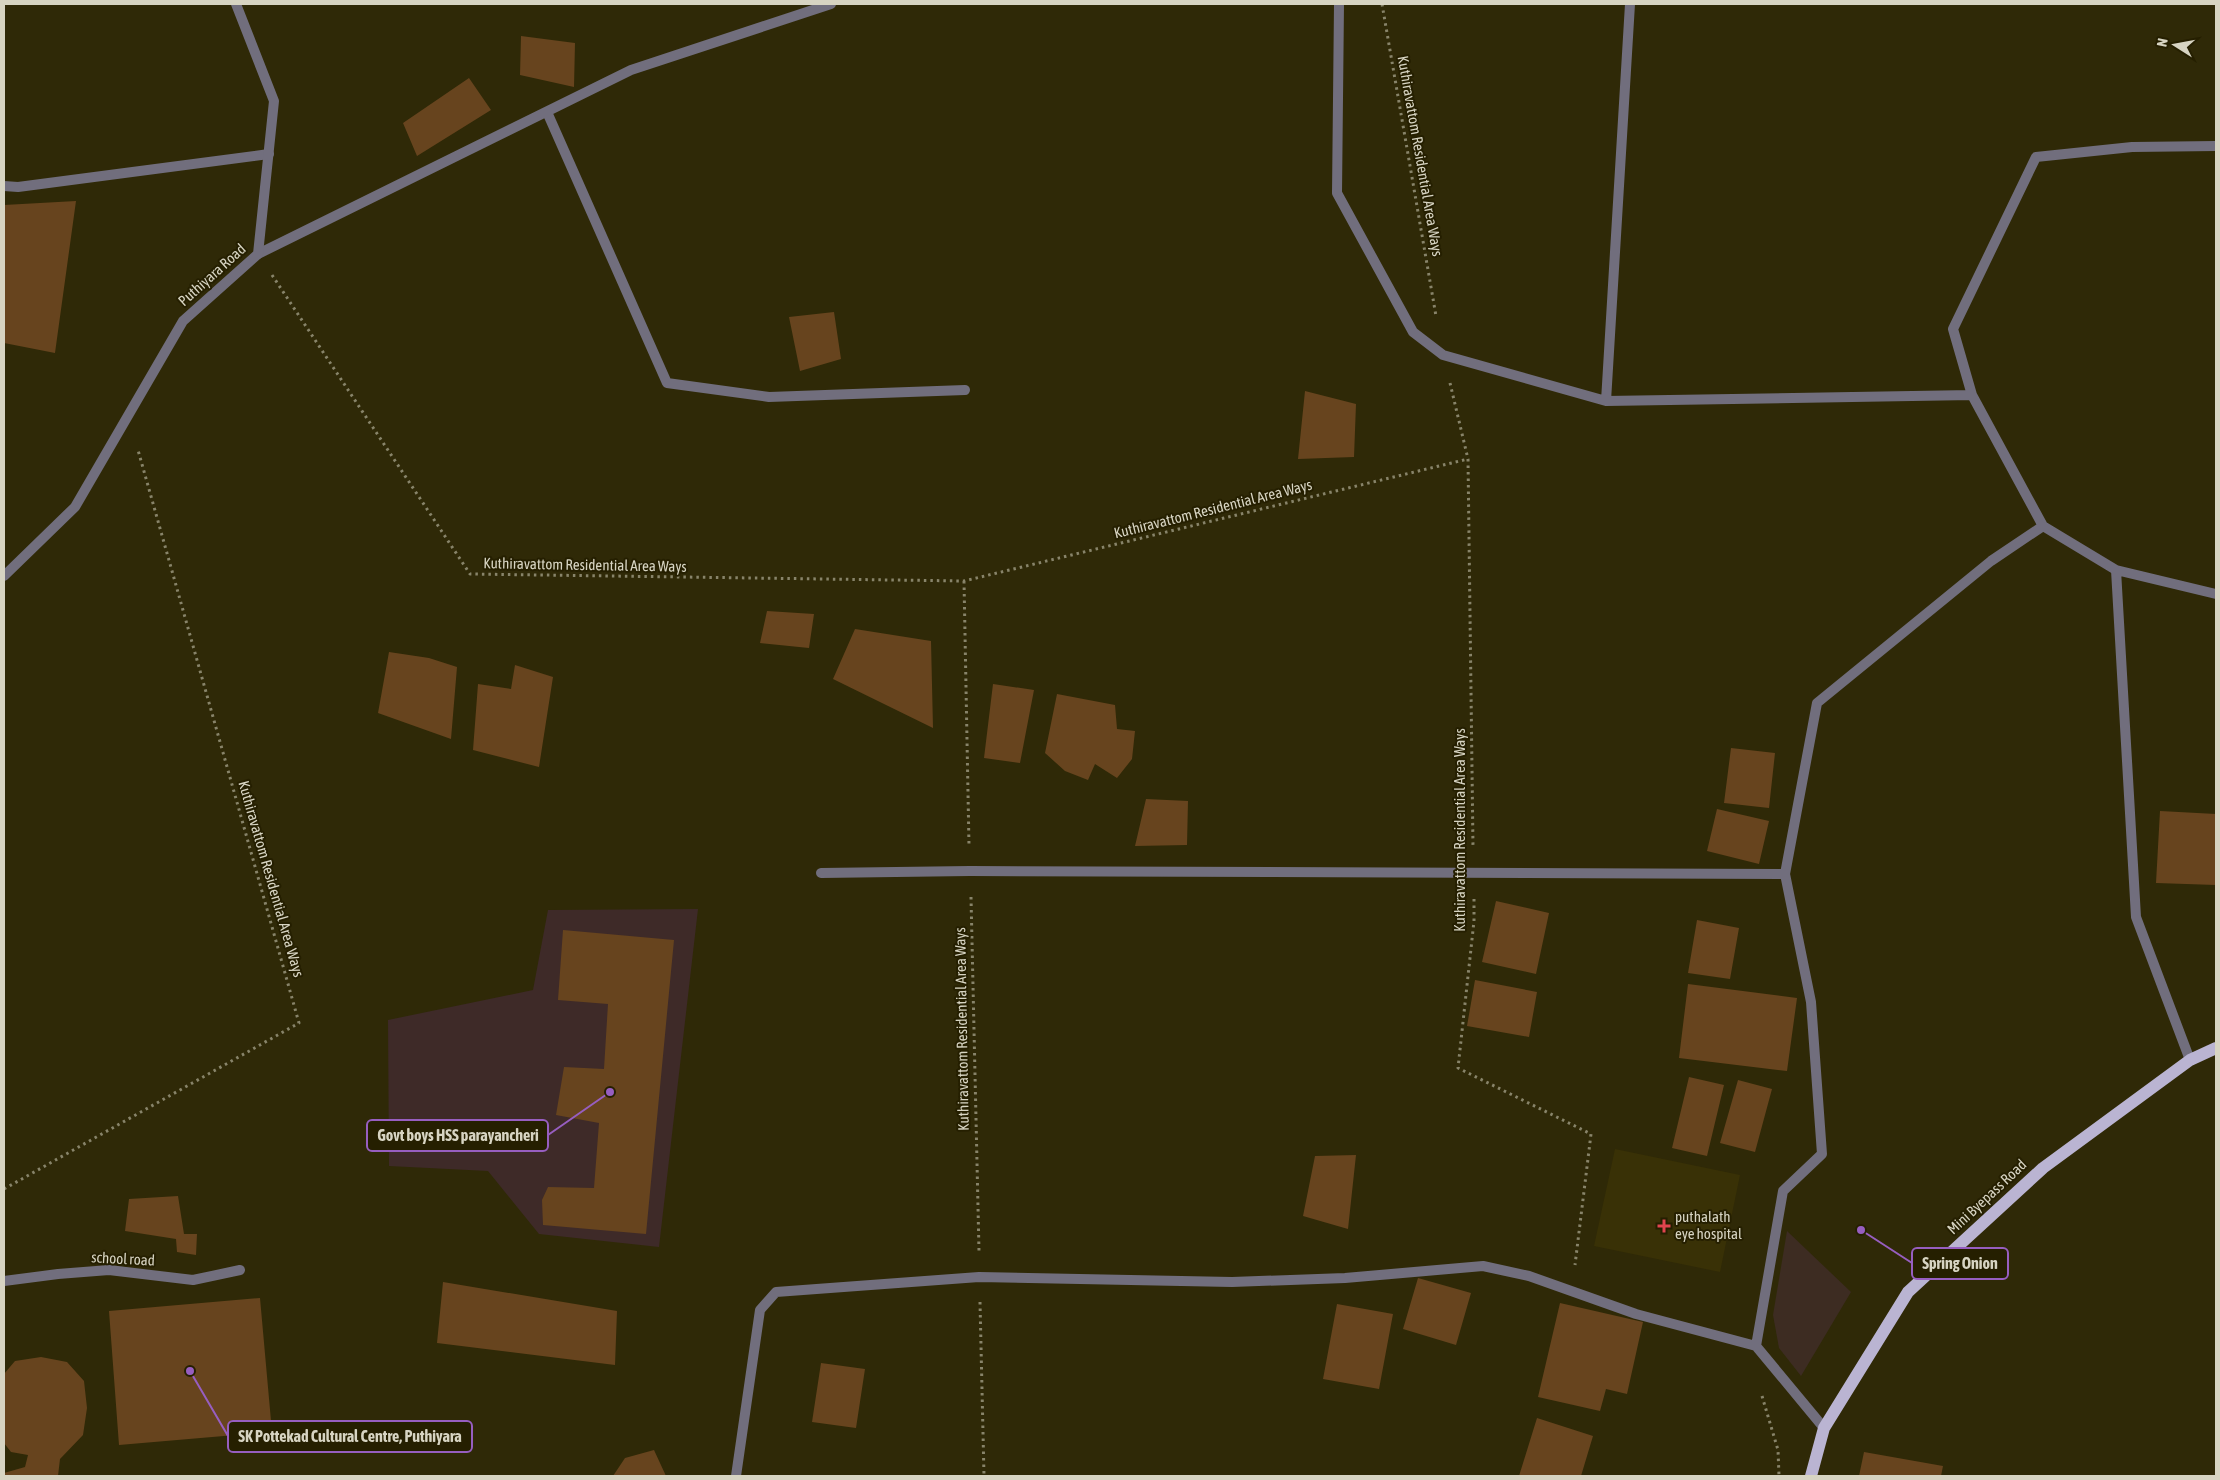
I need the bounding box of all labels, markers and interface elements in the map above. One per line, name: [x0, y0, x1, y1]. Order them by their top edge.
north arrow: [2150, 20, 2200, 70]
text: N: [2154, 37, 2171, 48]
street label: Kuthiravattom Residential Area Ways: [1394, 54, 1447, 258]
street label: Puthiyara Road: [175, 240, 249, 309]
street label: Kuthiravattom Residential Area Ways: [1112, 476, 1314, 541]
street label: Kuthiravattom Residential Area Ways: [483, 554, 687, 575]
street label: Kuthiravattom Residential Area Ways: [1451, 728, 1468, 932]
street label: Kuthiravattom Residential Area Ways: [235, 779, 308, 979]
street label: Kuthiravattom Residential Area Ways: [951, 927, 972, 1131]
callout: Govt boys HSS parayancheri: [367, 1120, 548, 1151]
text: Govt boys HSS parayancheri: [377, 1126, 539, 1144]
street label: Mini Byepass Road: [1944, 1156, 2030, 1237]
place label: puthalath eye hospital: [1675, 1208, 1742, 1242]
marker: puthalath eye hospital: [1657, 1219, 1671, 1233]
street label: school road: [91, 1248, 155, 1269]
callout: Spring Onion: [1912, 1248, 2008, 1279]
text: Spring Onion: [1922, 1254, 1998, 1272]
callout: SK Pottekad Cultural Centre, Puthiyara: [228, 1421, 472, 1452]
text: SK Pottekad Cultural Centre, Puthiyara: [238, 1427, 462, 1445]

